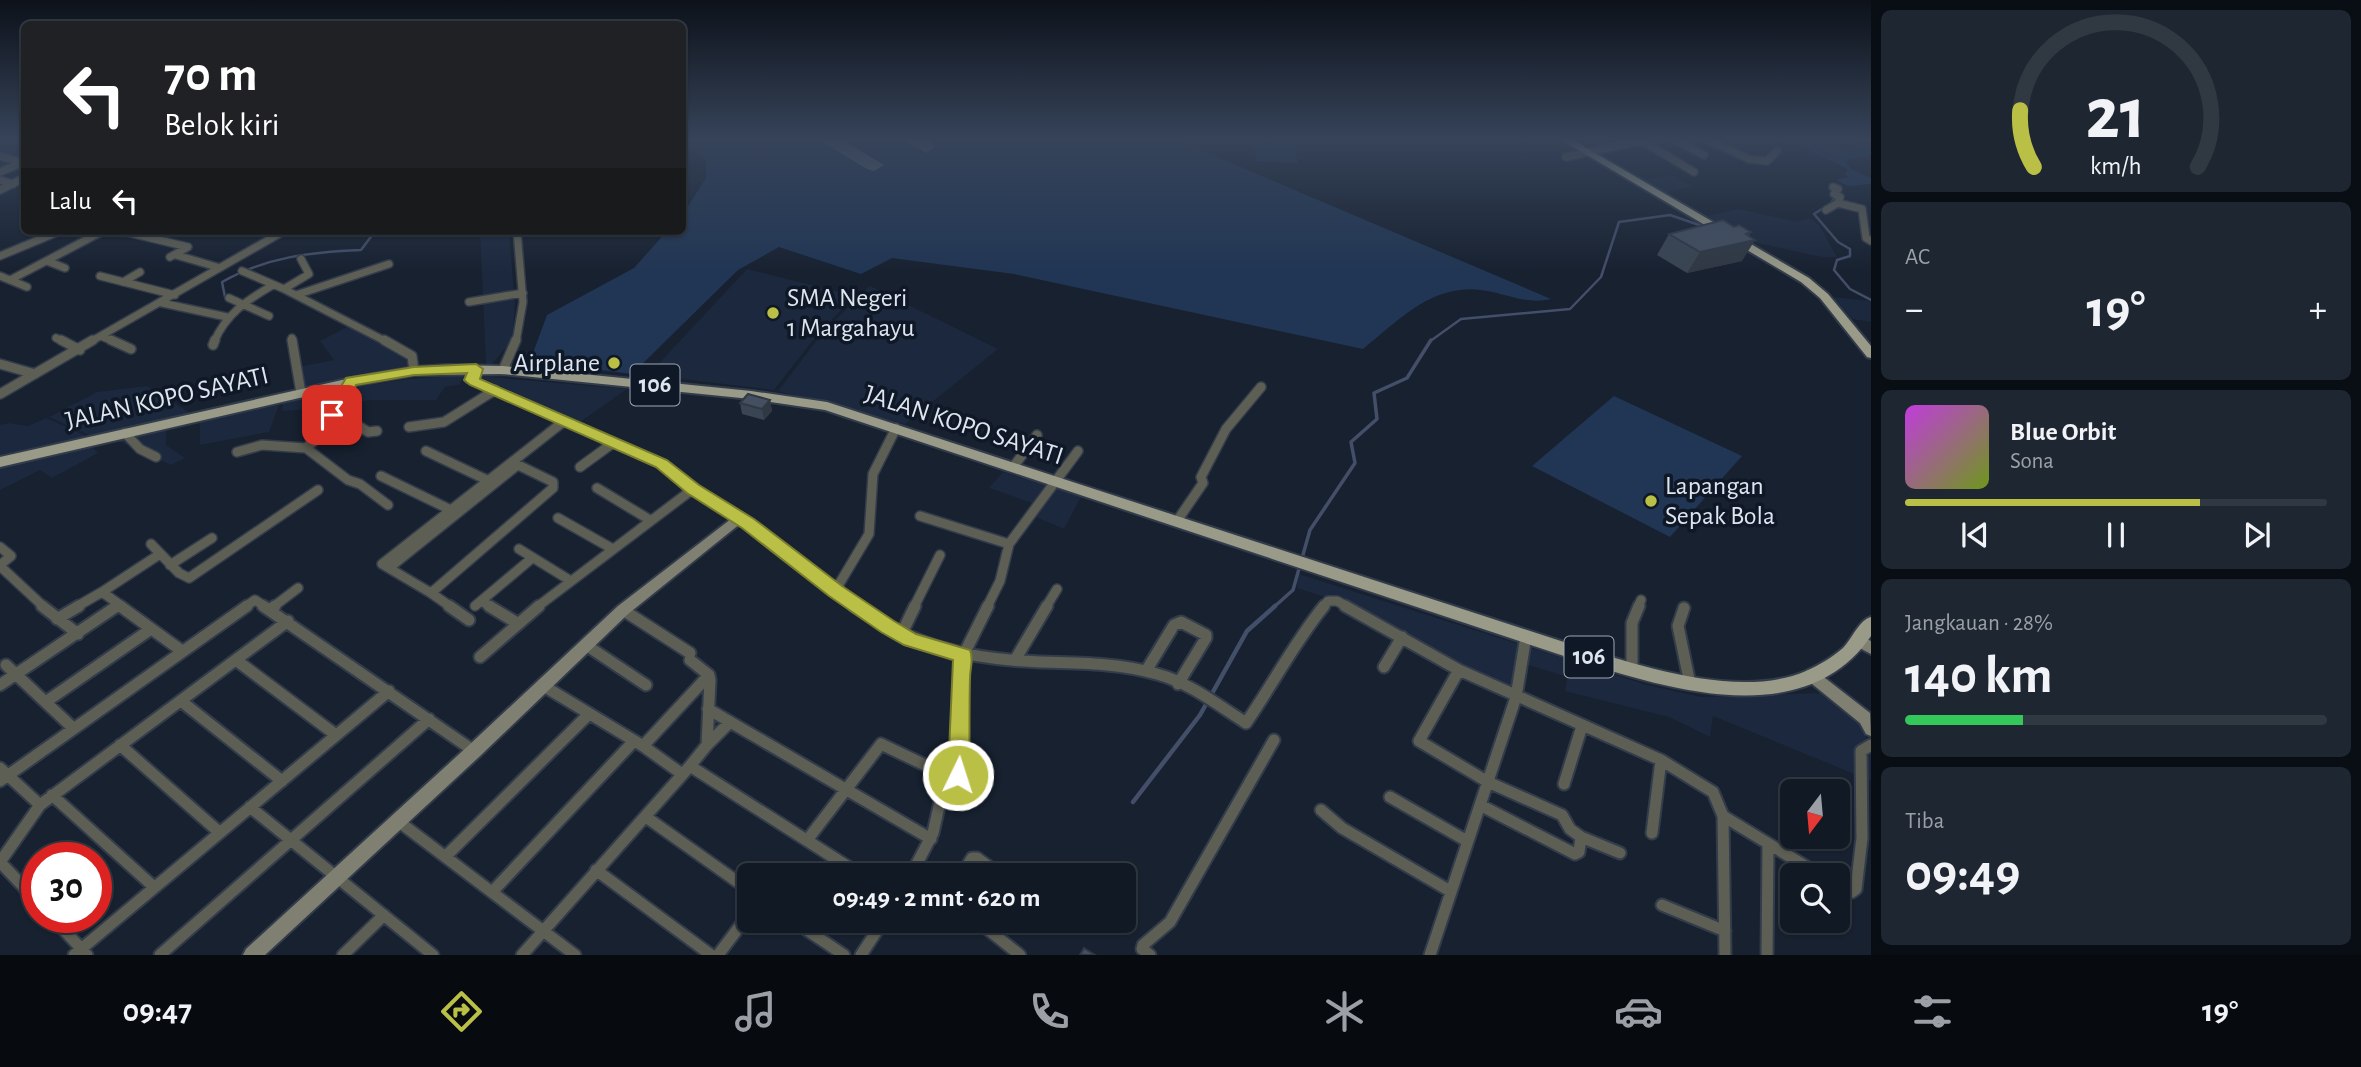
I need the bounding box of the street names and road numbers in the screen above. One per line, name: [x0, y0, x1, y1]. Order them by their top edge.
street label: JALAN KOPO SAYATI: [63, 362, 271, 434]
road number: 106: [630, 364, 680, 406]
street label: JALAN KOPO SAYATI: [861, 381, 1067, 469]
road number: 106: [1564, 636, 1614, 678]

